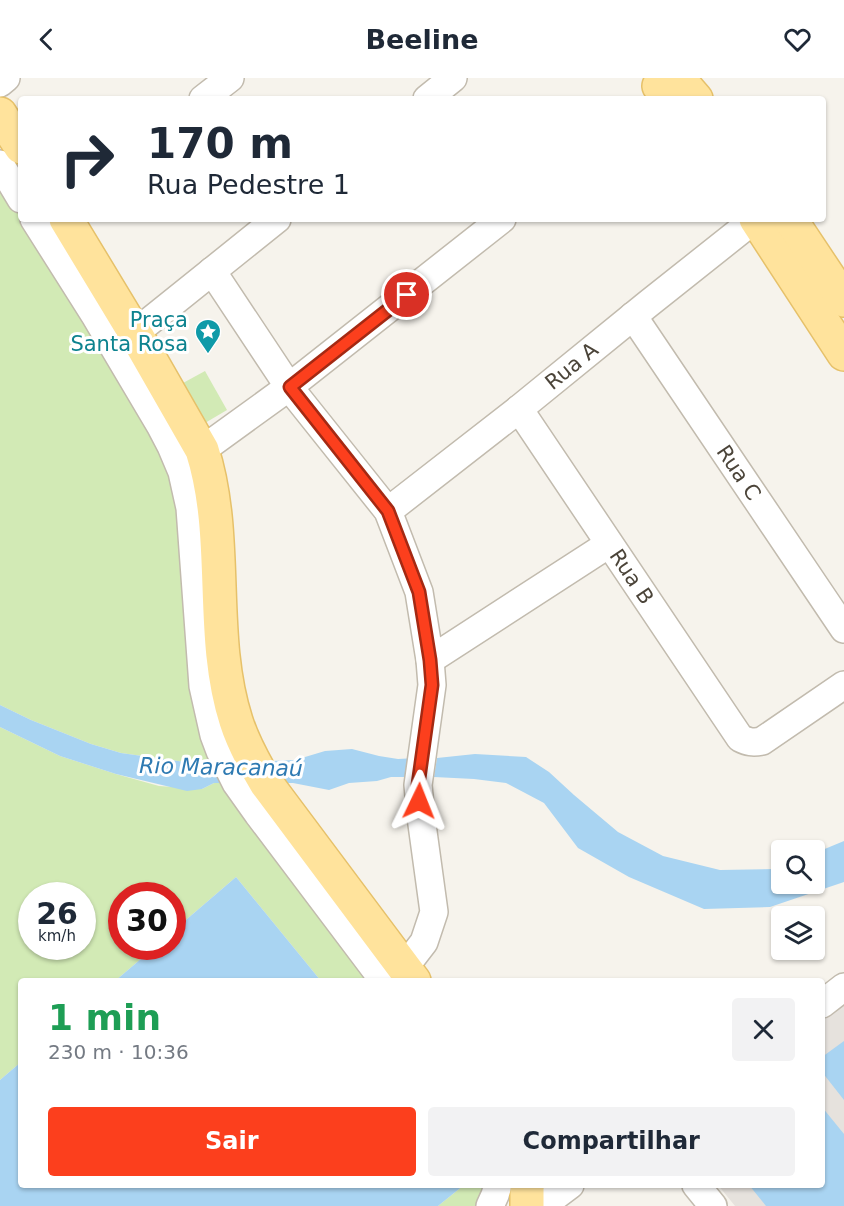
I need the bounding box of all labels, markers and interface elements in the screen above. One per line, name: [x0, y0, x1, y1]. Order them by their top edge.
icon: back: [30, 23, 63, 56]
icon: heart: [781, 23, 814, 56]
text: Beeline: [365, 24, 479, 55]
text: 170 m: [147, 119, 293, 168]
icon: right: [48, 120, 126, 198]
text: Rua Pedestre 1: [147, 169, 350, 200]
pin: [381, 269, 432, 320]
icon: arrive: [390, 278, 423, 311]
place label: Praça Santa Rosa: [70, 308, 188, 356]
place icon: Praça Santa Rosa: [193, 317, 223, 355]
street label: Rua A: [541, 337, 603, 395]
street label: Rua C: [712, 441, 766, 505]
street label: Rua B: [605, 545, 659, 609]
water label: Rio Maracanaú: [139, 753, 303, 781]
position arrow: [387, 769, 451, 833]
map controls: [771, 840, 825, 960]
button: search: [771, 840, 825, 894]
speed limit sign: 30: [108, 882, 186, 960]
text: 26: [36, 896, 78, 931]
button: layers: [771, 906, 825, 960]
text: km/h: [38, 927, 76, 945]
text: 1 min: [48, 997, 161, 1038]
button: close: [732, 998, 795, 1061]
text: 230 m · 10:36: [48, 1040, 189, 1064]
button: Sair: [48, 1107, 416, 1176]
button: Compartilhar: [428, 1107, 795, 1176]

